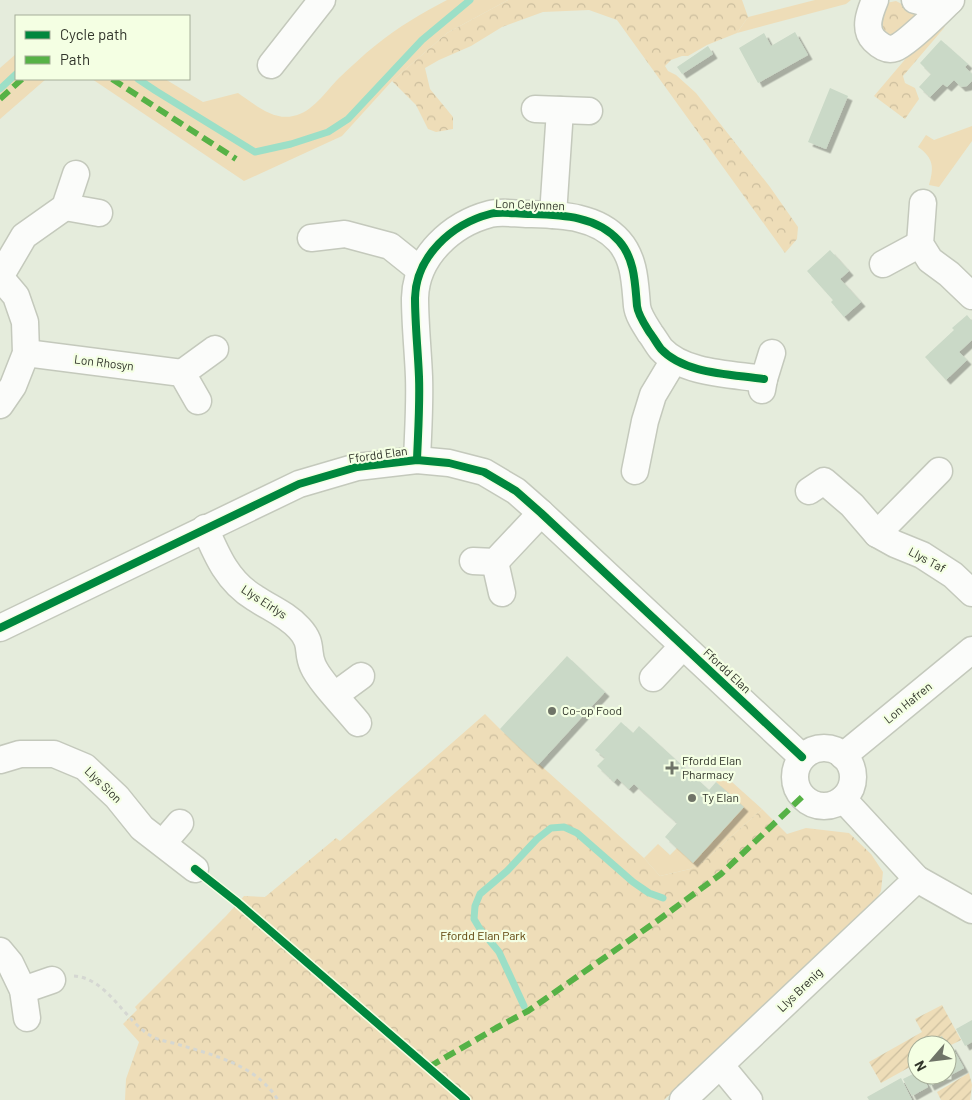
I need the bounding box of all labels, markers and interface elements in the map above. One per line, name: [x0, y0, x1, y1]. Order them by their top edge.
legend: [15, 15, 190, 80]
text: Cycle path: [60, 25, 127, 43]
text: Path: [60, 50, 90, 68]
street label: Lon Celynnen: [495, 196, 565, 212]
street label: Lon Rhosyn: [74, 351, 135, 373]
street label: Ffordd Elan: [347, 443, 408, 465]
street label: Llys Taf: [907, 544, 948, 575]
street label: Llys Eirlys: [239, 581, 290, 621]
street label: Ffordd Elan: [701, 645, 754, 696]
street label: Lon Hafren: [881, 679, 934, 726]
place label: Co-op Food: [562, 703, 622, 717]
marker: Co-op Food: [546, 705, 558, 717]
place label: Ffordd Elan Pharmacy: [682, 753, 742, 781]
marker: Ffordd Elan Pharmacy: [666, 762, 678, 774]
street label: Llys Sion: [82, 763, 125, 805]
place label: Ty Elan: [702, 790, 739, 804]
marker: Ty Elan: [686, 792, 698, 804]
park label: Ffordd Elan Park: [440, 928, 526, 942]
street label: Llys Brenig: [774, 964, 825, 1014]
north arrow: [907, 1035, 957, 1085]
text: N: [910, 1058, 930, 1074]

